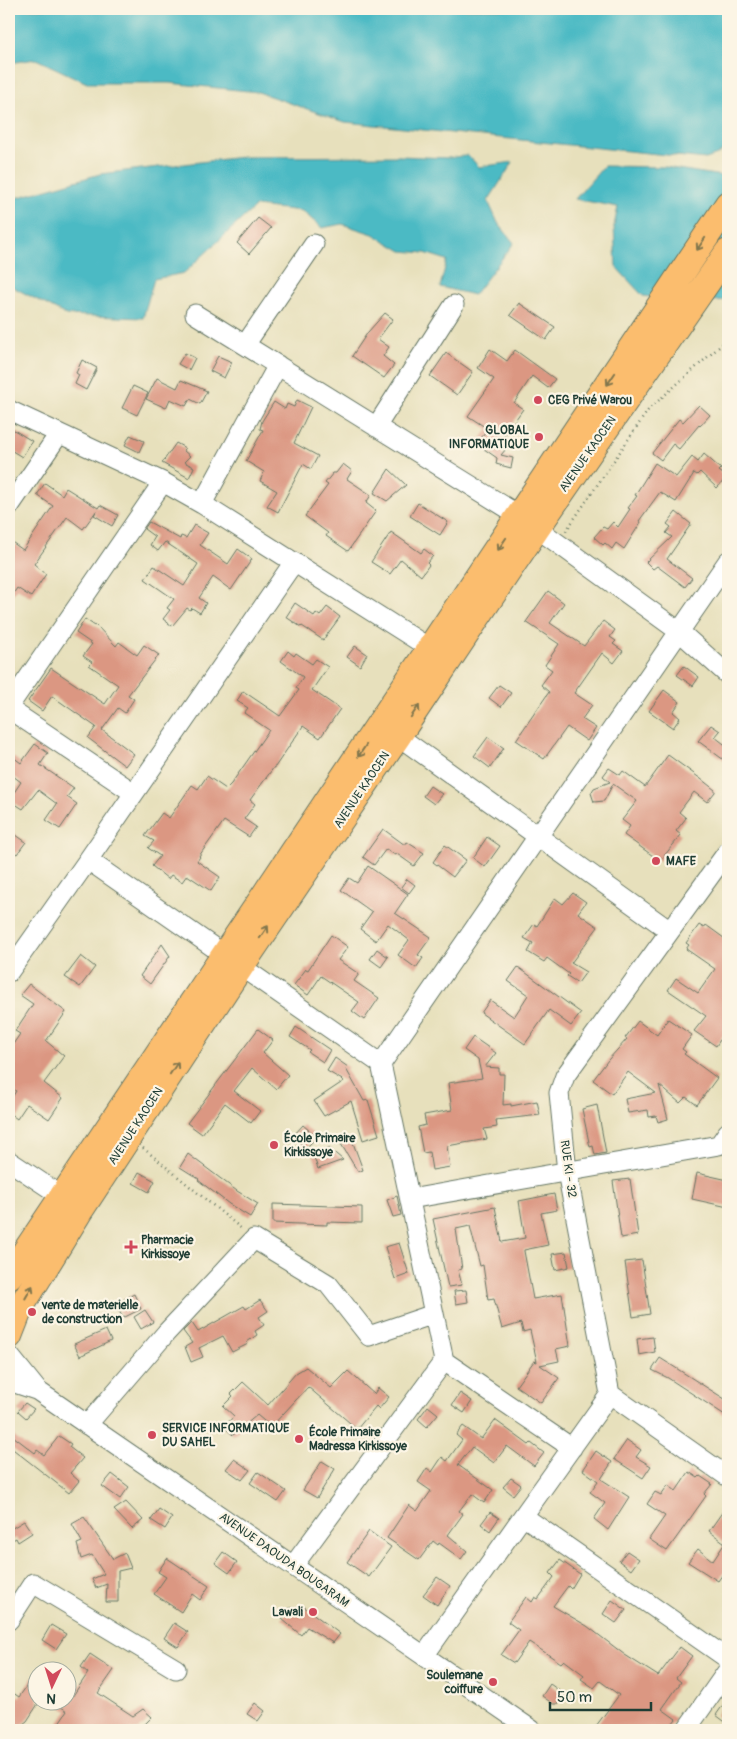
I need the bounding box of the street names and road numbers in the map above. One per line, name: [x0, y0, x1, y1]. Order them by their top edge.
street label: AVENUE KAOCEN: [556, 413, 620, 495]
street label: AVENUE KAOCEN: [331, 749, 393, 831]
street label: AVENUE KAOCEN: [105, 1084, 167, 1168]
street label: RUE KI - 32: [557, 1139, 580, 1199]
street label: AVENUE DAOUDA BOUGARAM: [216, 1509, 352, 1611]

